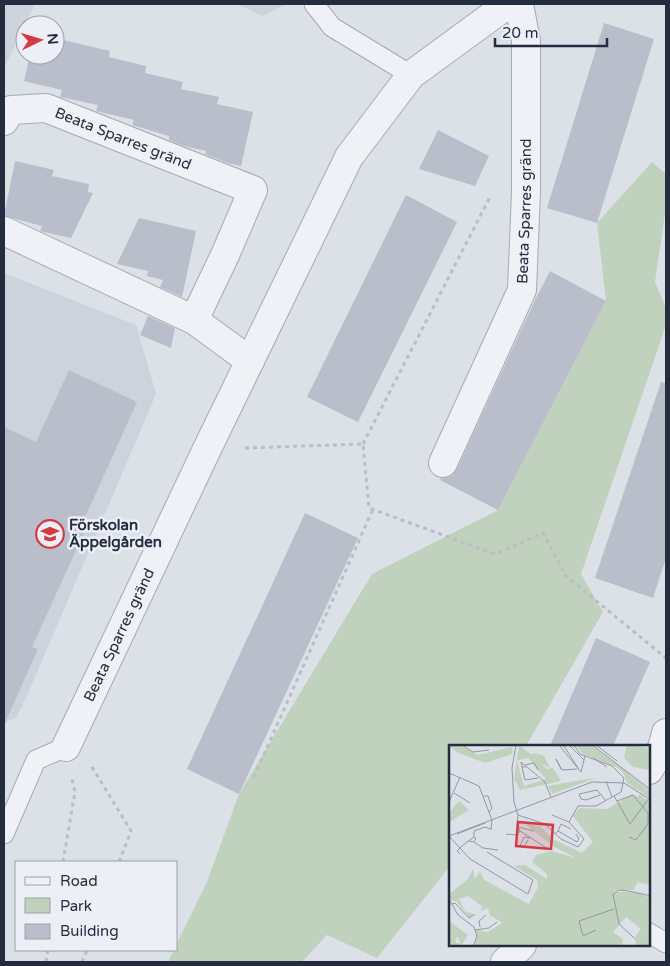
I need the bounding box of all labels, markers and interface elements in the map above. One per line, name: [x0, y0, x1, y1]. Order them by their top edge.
north arrow: [15, 15, 65, 65]
scale bar: [495, 15, 608, 47]
text: 20 m: [502, 24, 539, 42]
text: N: [43, 33, 61, 45]
street label: Beata Sparres gränd: [52, 103, 194, 174]
street label: Beata Sparres gränd: [513, 139, 535, 284]
place label: Förskolan Äppelgården: [69, 516, 162, 552]
school or university icon: Förskolan Äppelgården: [35, 519, 65, 549]
street label: Beata Sparres gränd: [80, 565, 158, 704]
inset map: [449, 745, 650, 946]
legend: [15, 861, 178, 951]
text: Road: [60, 872, 98, 890]
text: Park: [60, 897, 92, 915]
text: Building: [60, 922, 119, 940]

